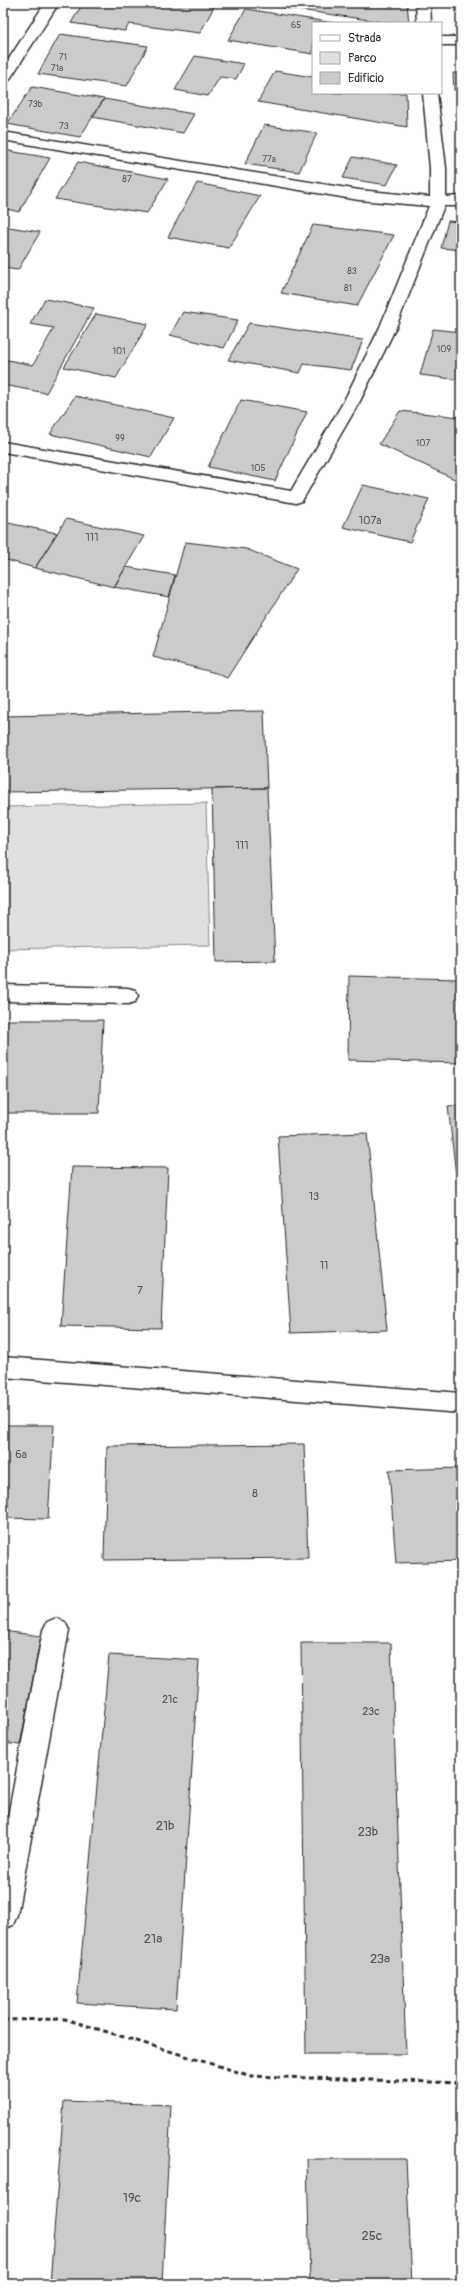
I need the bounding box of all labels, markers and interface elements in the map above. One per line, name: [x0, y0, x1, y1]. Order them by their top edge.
house number: 65: [291, 20, 301, 31]
legend: [312, 22, 442, 94]
text: Strada: [348, 31, 382, 46]
text: Parco: [348, 51, 377, 66]
house number: 71: [59, 52, 67, 63]
house number: 71a: [51, 63, 63, 74]
text: Edificio: [348, 71, 384, 86]
house number: 73b: [28, 99, 43, 110]
house number: 73: [59, 121, 69, 132]
house number: 77a: [262, 154, 276, 165]
house number: 87: [122, 174, 132, 185]
house number: 83: [347, 266, 357, 277]
house number: 81: [344, 283, 352, 294]
house number: 109: [437, 344, 452, 355]
house number: 101: [112, 346, 126, 357]
house number: 99: [115, 433, 125, 444]
house number: 107: [416, 438, 430, 449]
house number: 105: [251, 463, 265, 474]
house number: 107a: [359, 514, 381, 527]
house number: 111: [86, 531, 98, 544]
house number: 111: [236, 839, 248, 852]
house number: 13: [309, 1190, 319, 1203]
house number: 11: [320, 1259, 328, 1272]
house number: 7: [137, 1284, 143, 1297]
house number: 6a: [15, 1448, 27, 1461]
house number: 8: [252, 1487, 258, 1500]
house number: 21c: [162, 1693, 178, 1706]
house number: 23c: [362, 1705, 380, 1718]
house number: 21b: [156, 1818, 174, 1834]
house number: 23b: [358, 1824, 378, 1840]
house number: 21a: [144, 1931, 162, 1947]
house number: 23a: [370, 1951, 390, 1967]
house number: 19c: [123, 2190, 142, 2206]
house number: 25c: [362, 2228, 383, 2244]

